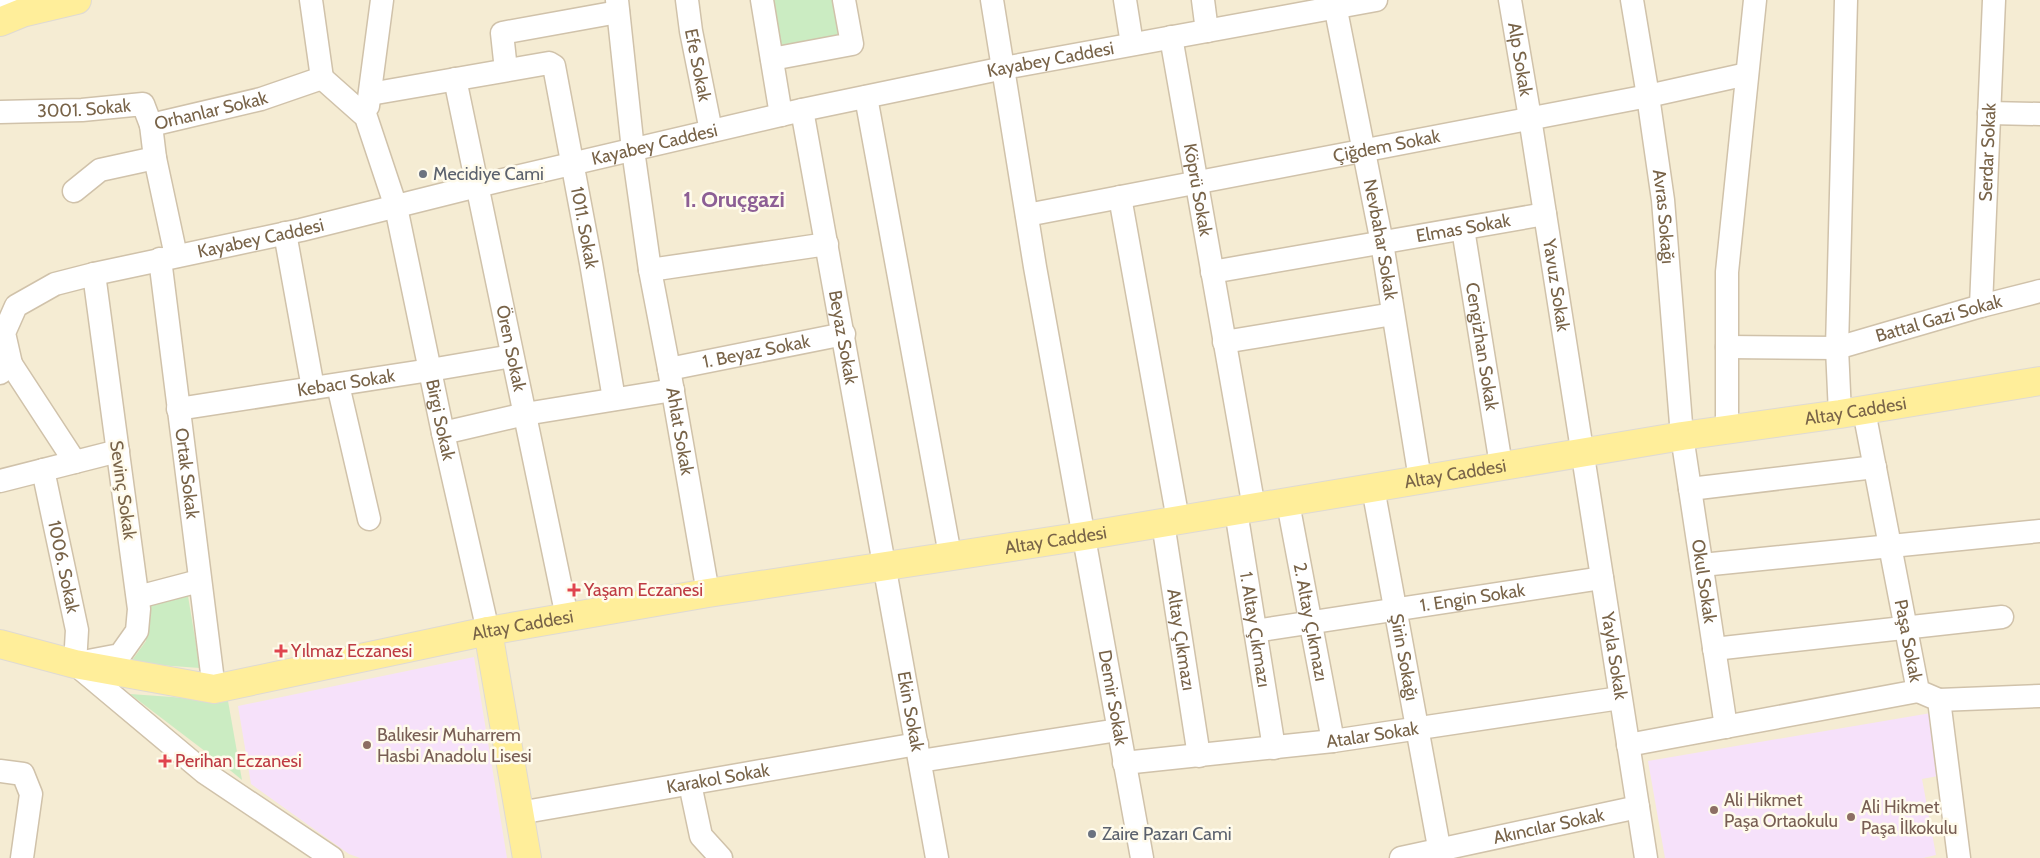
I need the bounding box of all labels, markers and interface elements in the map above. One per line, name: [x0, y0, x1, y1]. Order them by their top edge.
street label: Alp Sokak: [1503, 21, 1537, 99]
street label: Efe Sokak: [680, 27, 716, 104]
street label: Kayabey Caddesi: [985, 37, 1116, 82]
street label: Orhanlar Sokak: [152, 86, 271, 135]
street label: 3001. Sokak: [37, 94, 133, 122]
street label: Serdar Sokak: [1974, 101, 2001, 202]
street label: Kayabey Caddesi: [589, 119, 720, 170]
street label: Çiğdem Sokak: [1331, 125, 1443, 167]
street label: Köprü Sokak: [1179, 142, 1217, 239]
place label: Mecidiye Cami: [433, 163, 544, 185]
marker: Mecidiye Cami: [417, 168, 429, 180]
street label: Avras Sokağı: [1648, 168, 1679, 265]
street label: Nevbahar Sokak: [1359, 177, 1402, 302]
street label: 1011. Sokak: [566, 185, 603, 271]
district label: 1. Oruçgazi: [683, 186, 785, 213]
street label: Elmas Sokak: [1414, 209, 1513, 247]
street label: Kayabey Caddesi: [195, 214, 326, 263]
street label: Yavuz Sokak: [1538, 236, 1574, 334]
street label: Cengizhan Sokak: [1461, 281, 1503, 413]
street label: Beyaz Sokak: [824, 289, 862, 387]
street label: Battal Gazi Sokak: [1873, 290, 2005, 347]
street label: Ören Sokak: [491, 303, 531, 394]
street label: 1. Beyaz Sokak: [701, 330, 813, 373]
street label: Kebacı Sokak: [296, 364, 397, 401]
street label: Birgi Sokak: [421, 377, 460, 463]
street label: Ahlat Sokak: [661, 386, 698, 478]
street label: Altay Caddesi: [1803, 392, 1908, 430]
street label: Ortak Sokak: [170, 427, 204, 521]
street label: Sevinç Sokak: [105, 439, 141, 542]
street label: Altay Caddesi: [1403, 455, 1508, 493]
street label: 1006. Sokak: [43, 518, 84, 616]
street label: Altay Caddesi: [1003, 521, 1108, 559]
street label: Okul Sokak: [1687, 538, 1721, 626]
street label: 2. Altay Çıkmazı: [1289, 561, 1332, 683]
street label: 1. Altay Çıkmazı: [1235, 570, 1275, 689]
place label: Yaşam Eczanesi: [583, 579, 703, 601]
street label: 1. Engin Sokak: [1418, 579, 1527, 617]
marker: Yaşam Eczanesi: [568, 584, 580, 596]
street label: Altay Çıkmazı: [1162, 587, 1200, 692]
street label: Paşa Sokak: [1890, 597, 1927, 685]
street label: Altay Caddesi: [470, 605, 575, 645]
street label: Yayla Sokak: [1596, 609, 1632, 702]
street label: Şirin Sokağı: [1385, 612, 1423, 702]
place label: Yılmaz Eczanesi: [290, 640, 412, 662]
marker: Yılmaz Eczanesi: [275, 645, 287, 657]
street label: Demir Sokak: [1094, 648, 1133, 748]
street label: Ekin Sokak: [892, 669, 929, 754]
street label: Atalar Sokak: [1325, 717, 1421, 753]
place label: Balıkesir Muharrem Hasbi Anadolu Lisesi: [377, 724, 532, 767]
marker: Balıkesir Muharrem Hasbi Anadolu Lisesi: [361, 739, 373, 751]
place label: Perihan Eczanesi: [175, 750, 302, 772]
marker: Perihan Eczanesi: [159, 755, 171, 767]
street label: Karakol Sokak: [665, 759, 772, 798]
place label: Ali Hikmet Paşa Ortaokulu: [1724, 789, 1838, 832]
place label: Ali Hikmet Paşa İlkokulu: [1861, 796, 1957, 839]
street label: Akıncılar Sokak: [1491, 803, 1607, 849]
marker: Ali Hikmet Paşa Ortaokulu: [1708, 804, 1720, 816]
marker: Ali Hikmet Paşa İlkokulu: [1845, 811, 1857, 823]
place label: Zaire Pazarı Cami: [1102, 823, 1232, 845]
marker: Zaire Pazarı Cami: [1086, 828, 1098, 840]

